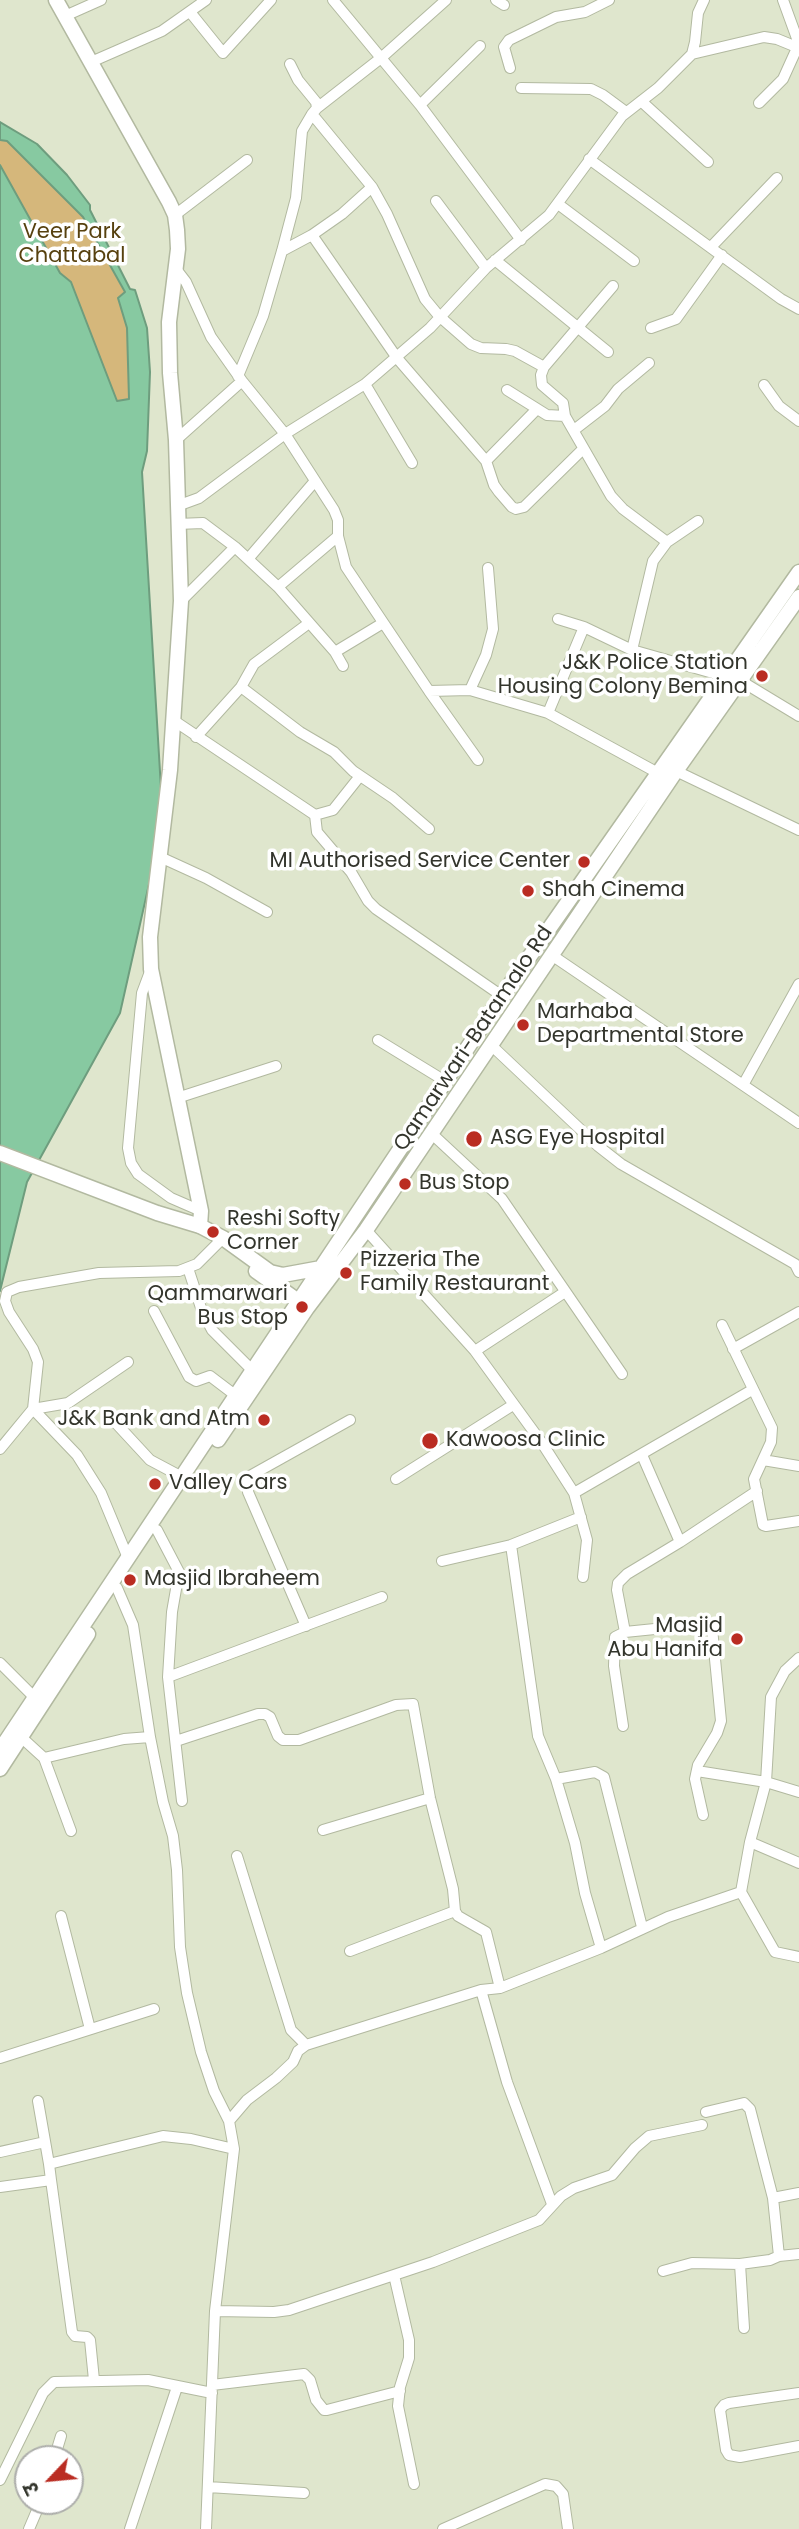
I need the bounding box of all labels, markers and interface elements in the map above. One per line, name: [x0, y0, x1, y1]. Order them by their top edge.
park label: Veer Park Chattabal: [19, 220, 125, 270]
place label: J&K Police Station Housing Colony Bemina: [498, 651, 748, 701]
marker: J&K Police Station Housing Colony Bemina: [754, 668, 770, 684]
place label: MI Authorised Service Center: [270, 849, 570, 875]
marker: MI Authorised Service Center: [576, 854, 592, 870]
place label: Shah Cinema: [542, 878, 685, 904]
marker: Shah Cinema: [520, 883, 536, 899]
street label: Qamarwari-Batamalo Rd: [389, 922, 559, 1156]
place label: Marhaba Departmental Store: [537, 1000, 744, 1050]
marker: Marhaba Departmental Store: [515, 1017, 531, 1033]
place label: ASG Eye Hospital: [490, 1126, 665, 1152]
marker: ASG Eye Hospital: [464, 1129, 484, 1149]
place label: Bus Stop: [419, 1171, 509, 1197]
marker: Bus Stop: [397, 1176, 413, 1192]
place label: Reshi Softy Corner: [227, 1207, 340, 1257]
marker: Reshi Softy Corner: [205, 1224, 221, 1240]
place label: Pizzeria The Family Restaurant: [360, 1248, 549, 1298]
marker: Pizzeria The Family Restaurant: [338, 1265, 354, 1281]
place label: Qammarwari Bus Stop: [148, 1282, 288, 1332]
marker: Qammarwari Bus Stop: [294, 1299, 310, 1315]
place label: J&K Bank and Atm: [57, 1407, 250, 1433]
marker: J&K Bank and Atm: [256, 1412, 272, 1428]
place label: Kawoosa Clinic: [446, 1428, 606, 1454]
marker: Kawoosa Clinic: [420, 1431, 440, 1451]
place label: Valley Cars: [169, 1471, 287, 1497]
marker: Valley Cars: [147, 1476, 163, 1492]
place label: Masjid Ibraheem: [144, 1567, 320, 1593]
marker: Masjid Ibraheem: [122, 1572, 138, 1588]
place label: Masjid Abu Hanifa: [607, 1614, 723, 1664]
marker: Masjid Abu Hanifa: [729, 1631, 745, 1647]
north arrow: [14, 2445, 84, 2515]
text: उ: [17, 2478, 46, 2499]

